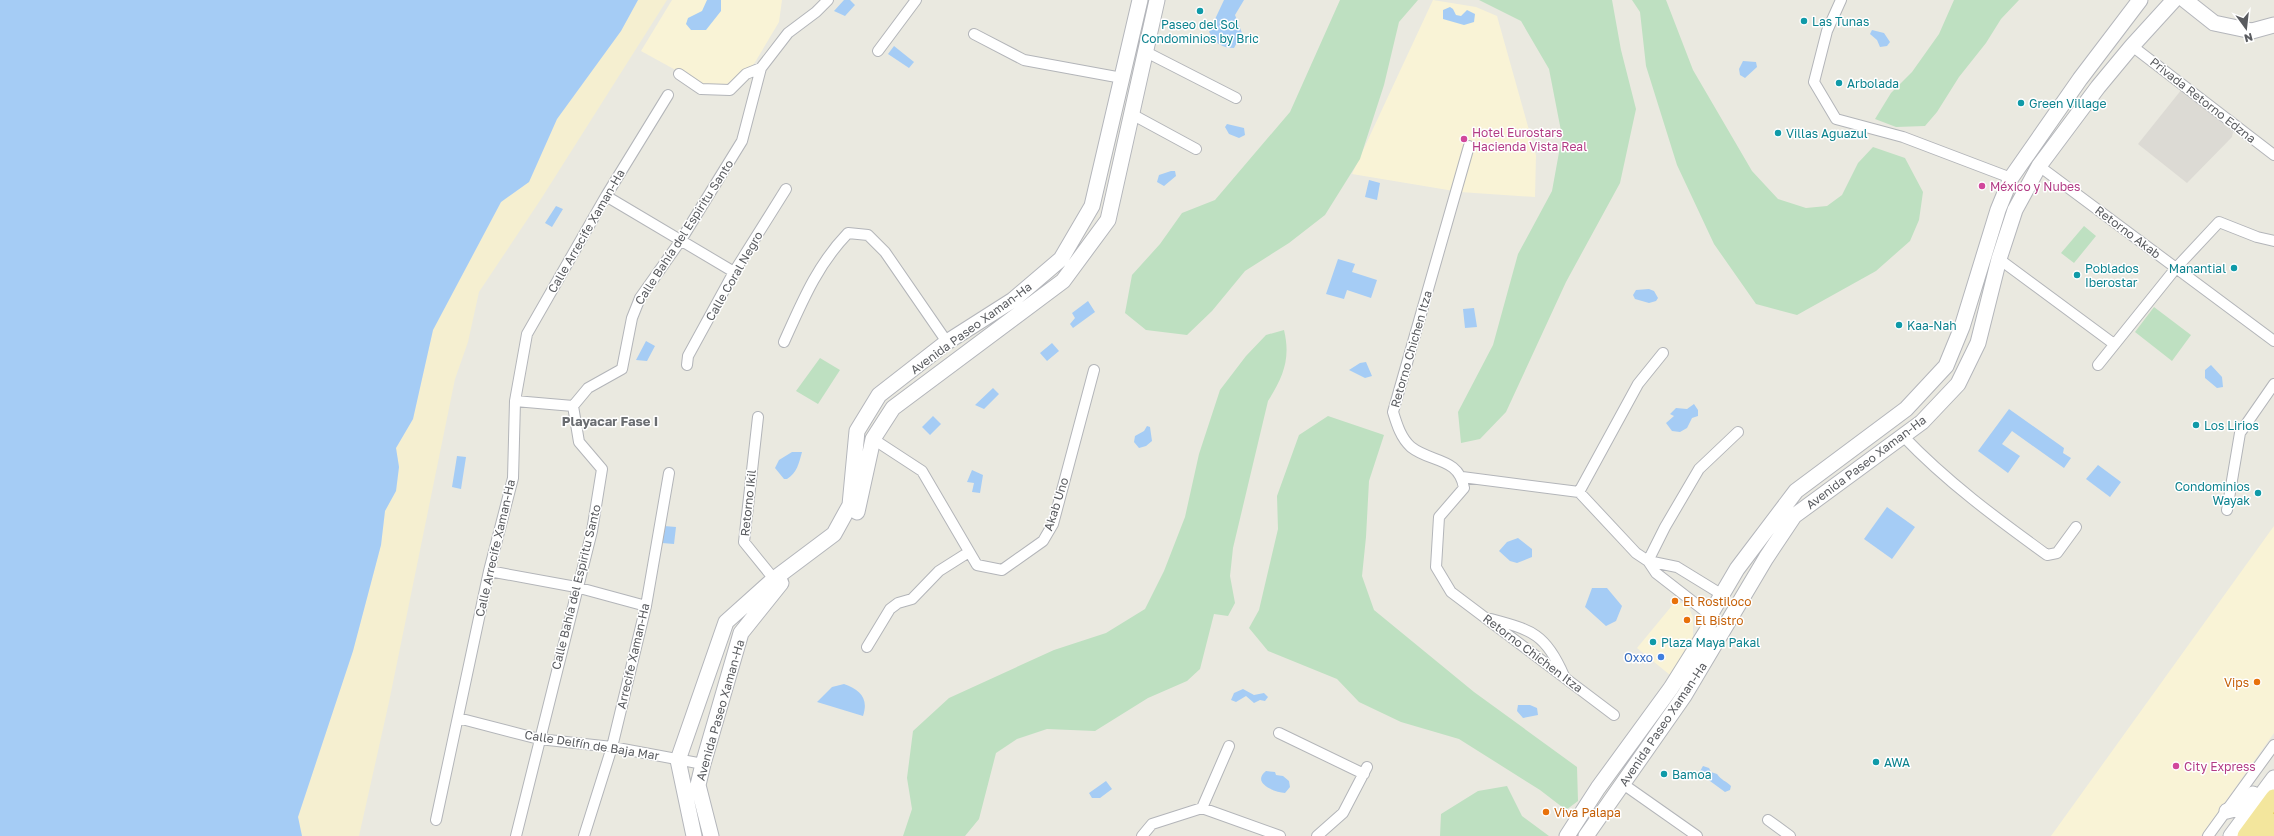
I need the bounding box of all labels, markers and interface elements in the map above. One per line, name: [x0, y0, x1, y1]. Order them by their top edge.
marker: Paseo del Sol Condominios by Bric: [1195, 6, 1205, 16]
north arrow: [2226, 8, 2266, 48]
place label: Las Tunas: [1812, 14, 1869, 29]
marker: Las Tunas: [1799, 16, 1809, 26]
place label: Paseo del Sol Condominios by Bric: [1141, 17, 1259, 46]
text: N: [2243, 31, 2254, 46]
street label: Privada Retorno Edzna: [2147, 54, 2259, 146]
place label: Arbolada: [1847, 76, 1899, 91]
marker: Arbolada: [1834, 78, 1844, 88]
place label: Green Village: [2029, 96, 2106, 111]
marker: Green Village: [2016, 98, 2026, 108]
place label: Hotel Eurostars Hacienda Vista Real: [1472, 125, 1587, 154]
place label: Villas Aguazul: [1786, 126, 1868, 141]
marker: Villas Aguazul: [1773, 128, 1783, 138]
marker: Hotel Eurostars Hacienda Vista Real: [1459, 134, 1469, 144]
street label: Calle Bahía del Espiritu Santo: [631, 157, 737, 307]
street label: Calle Arrecife Xaman-Ha: [544, 166, 628, 296]
place label: México y Nubes: [1990, 179, 2080, 194]
marker: México y Nubes: [1977, 181, 1987, 191]
street label: Retorno Akab: [2092, 203, 2164, 261]
street label: Calle Coral Negro: [702, 228, 766, 324]
place label: Poblados Iberostar: [2085, 261, 2139, 290]
place label: Manantial: [2169, 261, 2226, 276]
marker: Manantial: [2229, 263, 2239, 273]
marker: Poblados Iberostar: [2072, 270, 2082, 280]
street label: Avenida Paseo Xaman-Ha: [907, 279, 1035, 377]
street label: Retorno Chichen Itza: [1387, 289, 1435, 409]
place label: Kaa-Nah: [1907, 318, 1957, 333]
marker: Kaa-Nah: [1894, 320, 1904, 330]
street label: Avenida Paseo Xaman-Ha: [1803, 412, 1929, 512]
district label: Playacar Fase I: [562, 413, 658, 429]
place label: Los Lirios: [2204, 418, 2259, 433]
marker: Los Lirios: [2191, 420, 2201, 430]
street label: Retorno Ikil: [737, 469, 759, 537]
street label: Akab Uno: [1040, 475, 1072, 533]
street label: Calle Arrecife Xaman-Ha: [472, 478, 518, 618]
place label: Condominios Wayak: [2175, 479, 2250, 508]
marker: Condominios Wayak: [2253, 488, 2263, 498]
street label: Calle Bahía del Espiritu Santo: [548, 503, 604, 671]
place label: El Rostiloco: [1683, 594, 1751, 609]
marker: El Rostiloco: [1670, 596, 1680, 606]
street label: Arrecife Xaman-Ha: [614, 602, 652, 710]
street label: Retorno Chichen Itza: [1480, 611, 1586, 695]
place label: El Bistro: [1695, 613, 1743, 628]
marker: El Bistro: [1682, 615, 1692, 625]
place label: Plaza Maya Pakal: [1661, 635, 1760, 650]
marker: Plaza Maya Pakal: [1648, 637, 1658, 647]
street label: Avenida Paseo Xaman-Ha: [693, 638, 747, 782]
place label: Oxxo: [1624, 650, 1653, 665]
marker: Oxxo: [1656, 652, 1666, 662]
street label: Avenida Paseo Xaman-Ha: [1616, 659, 1710, 789]
place label: Vips: [2224, 675, 2249, 690]
marker: Vips: [2252, 677, 2262, 687]
street label: Calle Delfín de Baja Mar: [523, 727, 661, 763]
place label: AWA: [1884, 755, 1910, 770]
marker: AWA: [1871, 757, 1881, 767]
place label: City Express: [2184, 759, 2256, 774]
marker: City Express: [2171, 761, 2181, 771]
place label: Bamoa: [1672, 767, 1711, 782]
marker: Bamoa: [1659, 769, 1669, 779]
place label: Viva Palapa: [1554, 805, 1621, 820]
marker: Viva Palapa: [1541, 807, 1551, 817]

